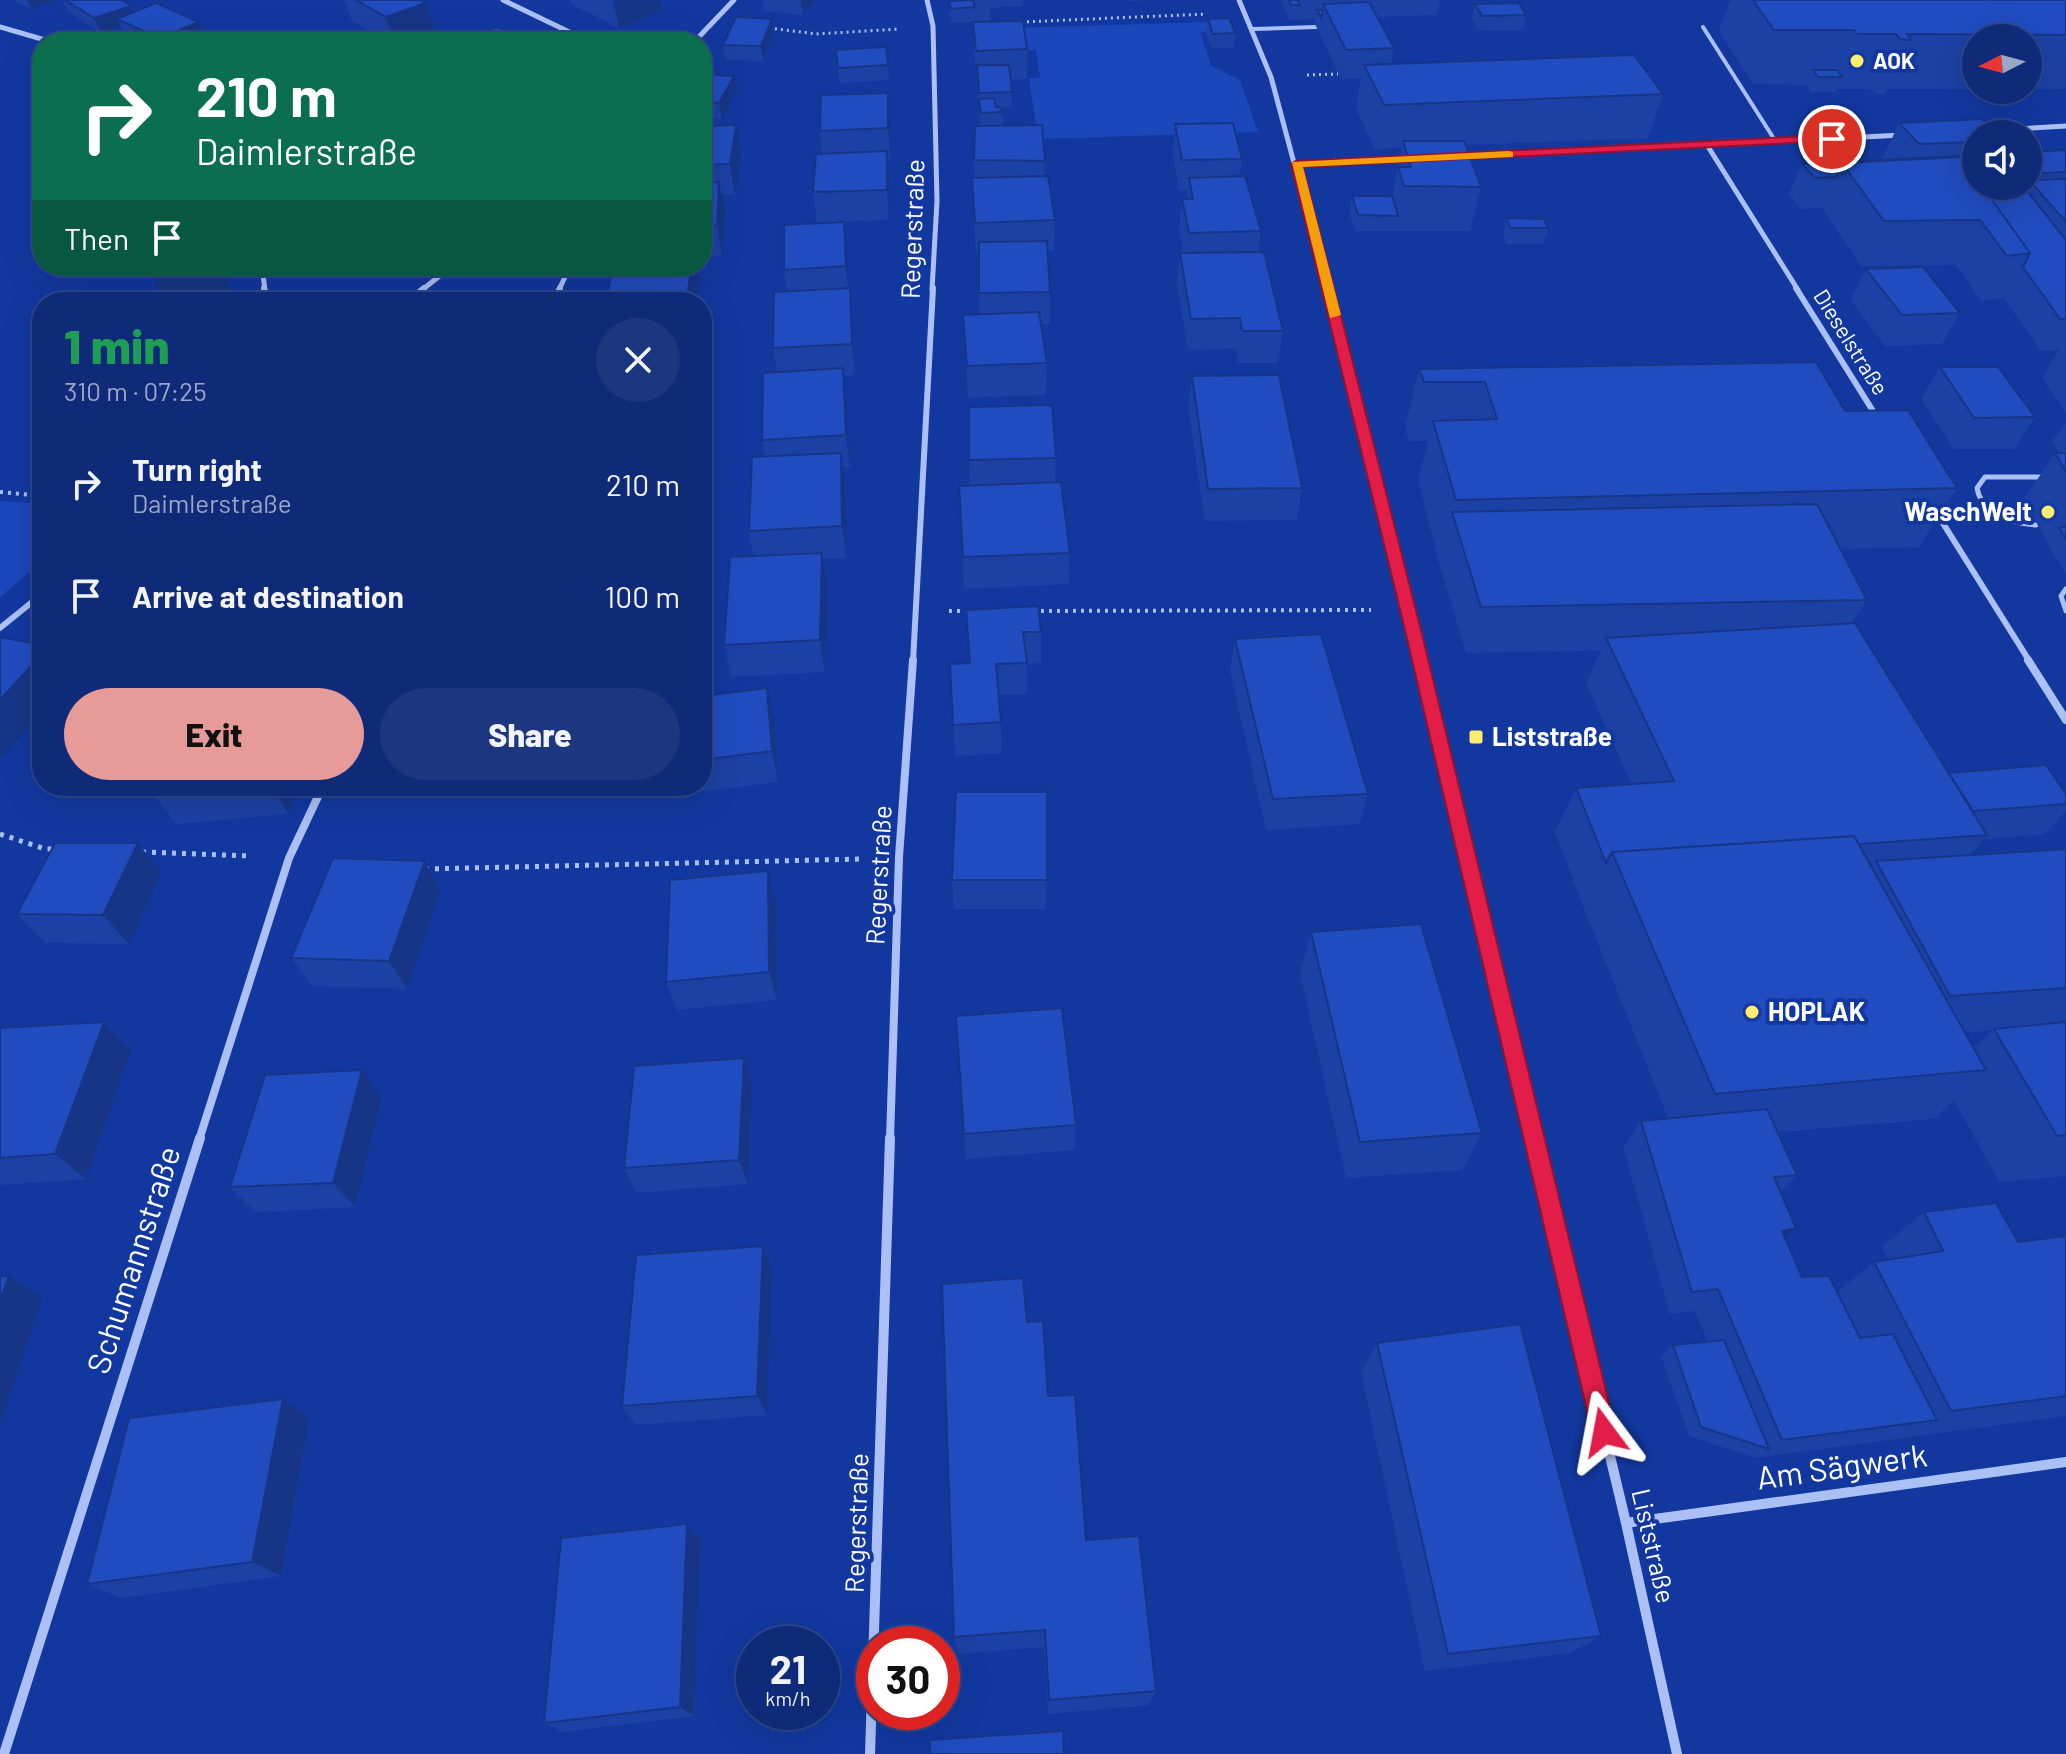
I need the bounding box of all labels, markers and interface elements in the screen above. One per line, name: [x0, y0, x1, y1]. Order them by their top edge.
north arrow: [1962, 24, 2042, 104]
map controls: [1962, 24, 2042, 200]
place label: AOK: [1873, 47, 1915, 73]
marker: AOK: [1848, 52, 1866, 70]
text: 210 m: [196, 61, 337, 128]
icon: right: [64, 64, 168, 168]
pin: [1798, 105, 1866, 173]
icon: arrive: [1810, 117, 1854, 161]
button: sound: [1962, 120, 2042, 200]
text: Daimlerstraße: [196, 129, 417, 172]
street label: Regerstraße: [894, 159, 929, 299]
icon: arrive: [145, 216, 189, 260]
text: Then: [64, 220, 129, 256]
street label: Dieselstraße: [1809, 284, 1895, 399]
text: 1 min: [64, 316, 170, 374]
button: close: [596, 318, 680, 402]
text: 310 m · 07:25: [64, 375, 207, 406]
text: Turn right: [132, 451, 262, 487]
icon: right: [64, 462, 108, 506]
text: 210 m: [606, 466, 680, 502]
text: Daimlerstraße: [132, 487, 292, 518]
place label: WaschWelt: [1904, 495, 2032, 526]
marker: WaschWelt: [2039, 503, 2057, 521]
icon: arrive: [64, 574, 108, 618]
text: Arrive at destination: [132, 578, 404, 614]
text: 100 m: [605, 578, 680, 614]
button: Exit: [64, 688, 364, 780]
button: Share: [380, 688, 680, 780]
place label: Liststraße: [1492, 720, 1612, 751]
marker: Liststraße: [1467, 728, 1485, 746]
street label: Regerstraße: [858, 804, 897, 946]
place label: HOPLAK: [1768, 995, 1865, 1026]
marker: HOPLAK: [1743, 1003, 1761, 1021]
street label: Schumannstraße: [77, 1141, 187, 1378]
position arrow: [1562, 1390, 1646, 1474]
street label: Am Sägwerk: [1754, 1434, 1929, 1496]
street label: Regerstraße: [838, 1453, 873, 1593]
street label: Liststraße: [1626, 1486, 1683, 1606]
speed limit sign: 30: [856, 1626, 960, 1730]
text: 21: [770, 1644, 806, 1692]
text: km/h: [765, 1686, 811, 1710]

